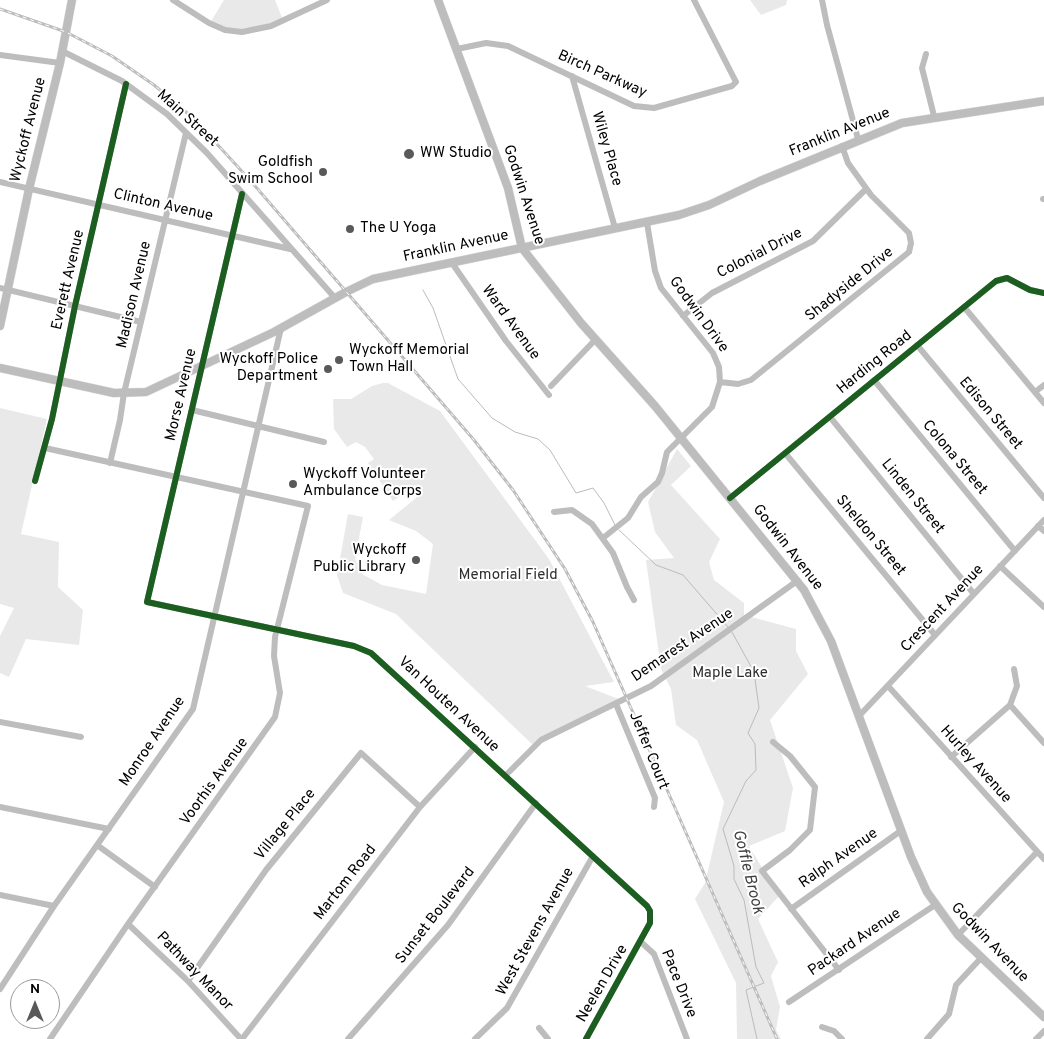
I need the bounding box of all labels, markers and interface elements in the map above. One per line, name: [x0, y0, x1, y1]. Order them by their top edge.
street label: Birch Parkway: [555, 47, 649, 103]
street label: Wyckoff Avenue: [7, 76, 51, 184]
street label: Main Street: [153, 87, 221, 151]
street label: Franklin Avenue: [787, 105, 893, 161]
street label: Wiley Place: [587, 110, 625, 188]
street label: Godwin Avenue: [498, 143, 548, 247]
place label: WW Studio: [420, 145, 492, 163]
marker: WW Studio: [402, 147, 416, 161]
place label: Goldfish Swim School: [228, 154, 313, 189]
marker: Goldfish Swim School: [317, 166, 329, 178]
street label: Clinton Avenue: [111, 186, 215, 226]
place label: The U Yoga: [360, 220, 436, 238]
marker: The U Yoga: [344, 223, 356, 235]
street label: Colonial Drive: [714, 225, 806, 283]
street label: Franklin Avenue: [402, 227, 510, 267]
street label: Everett Avenue: [49, 228, 89, 332]
street label: Madison Avenue: [114, 240, 156, 350]
street label: Shadyside Drive: [802, 244, 898, 326]
street label: Godwin Drive: [664, 274, 732, 356]
street label: Ward Avenue: [477, 282, 543, 364]
street label: Harding Road: [834, 327, 916, 399]
place label: Wyckoff Memorial Town Hall: [349, 342, 469, 377]
street label: Morse Avenue: [163, 347, 201, 443]
place label: Wyckoff Police Department: [219, 351, 318, 386]
marker: Wyckoff Memorial Town Hall: [333, 354, 345, 366]
marker: Wyckoff Police Department: [322, 363, 334, 375]
street label: Edison Street: [954, 374, 1026, 454]
street label: Colona Street: [918, 417, 990, 499]
street label: Linden Street: [876, 456, 948, 538]
place label: Wyckoff Volunteer Ambulance Corps: [303, 466, 426, 501]
marker: Wyckoff Volunteer Ambulance Corps: [287, 478, 299, 490]
street label: Sheldon Street: [831, 492, 909, 580]
street label: Godwin Avenue: [748, 501, 826, 595]
place label: Wyckoff Public Library: [313, 542, 406, 577]
marker: Wyckoff Public Library: [410, 554, 422, 566]
street label: Crescent Avenue: [898, 561, 988, 657]
park label: Memorial Field: [458, 567, 558, 585]
street label: Demarest Avenue: [629, 605, 737, 687]
street label: Van Houten Avenue: [394, 653, 502, 757]
park label: Maple Lake: [692, 665, 768, 683]
street label: Monroe Avenue: [116, 694, 190, 790]
street label: Jeffer Court: [624, 709, 672, 793]
street label: Hurley Avenue: [935, 723, 1015, 807]
street label: Voorhis Avenue: [177, 735, 253, 829]
street label: Village Place: [252, 786, 320, 864]
street label: Ralph Avenue: [796, 825, 882, 893]
water label: Goffle Brook: [727, 828, 767, 916]
street label: Martom Road: [311, 842, 381, 924]
street label: Sunset Boulevard: [393, 864, 479, 968]
street label: West Stevens Avenue: [493, 865, 579, 999]
street label: Godwin Avenue: [946, 899, 1032, 987]
street label: Packard Avenue: [805, 905, 905, 981]
street label: Pathway Manor: [152, 929, 236, 1015]
street label: Neelen Drive: [574, 942, 632, 1026]
street label: Pace Drive: [656, 947, 700, 1021]
north arrow: [10, 979, 60, 1029]
text: N: [30, 981, 40, 998]

